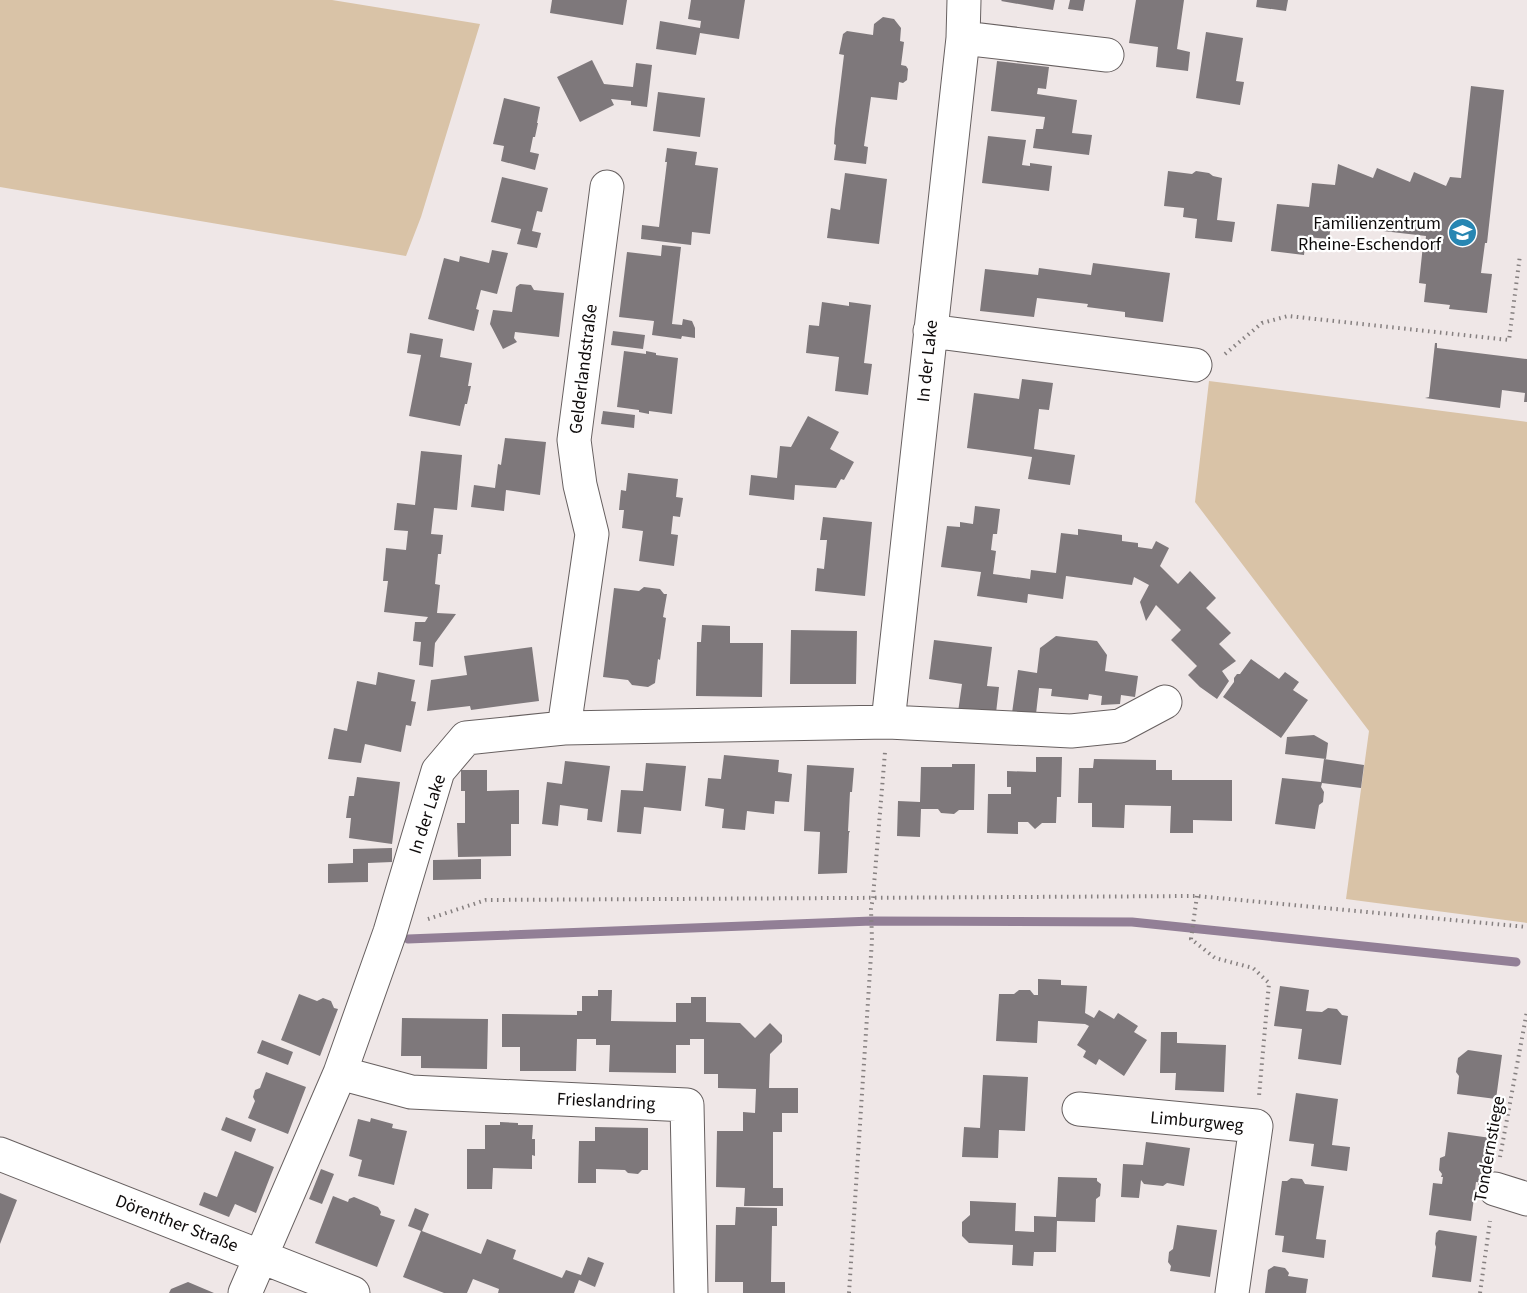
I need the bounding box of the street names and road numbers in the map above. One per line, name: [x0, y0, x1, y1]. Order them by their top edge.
street label: Gelderlandstraße: [563, 303, 604, 435]
street label: In der Lake: [911, 319, 944, 403]
street label: In der Lake: [403, 771, 452, 857]
street label: Frieslandring: [556, 1086, 656, 1117]
street label: Tondernstiege: [1468, 1094, 1511, 1204]
street label: Limburgweg: [1149, 1105, 1245, 1138]
street label: Dörenther Straße: [112, 1189, 242, 1258]

